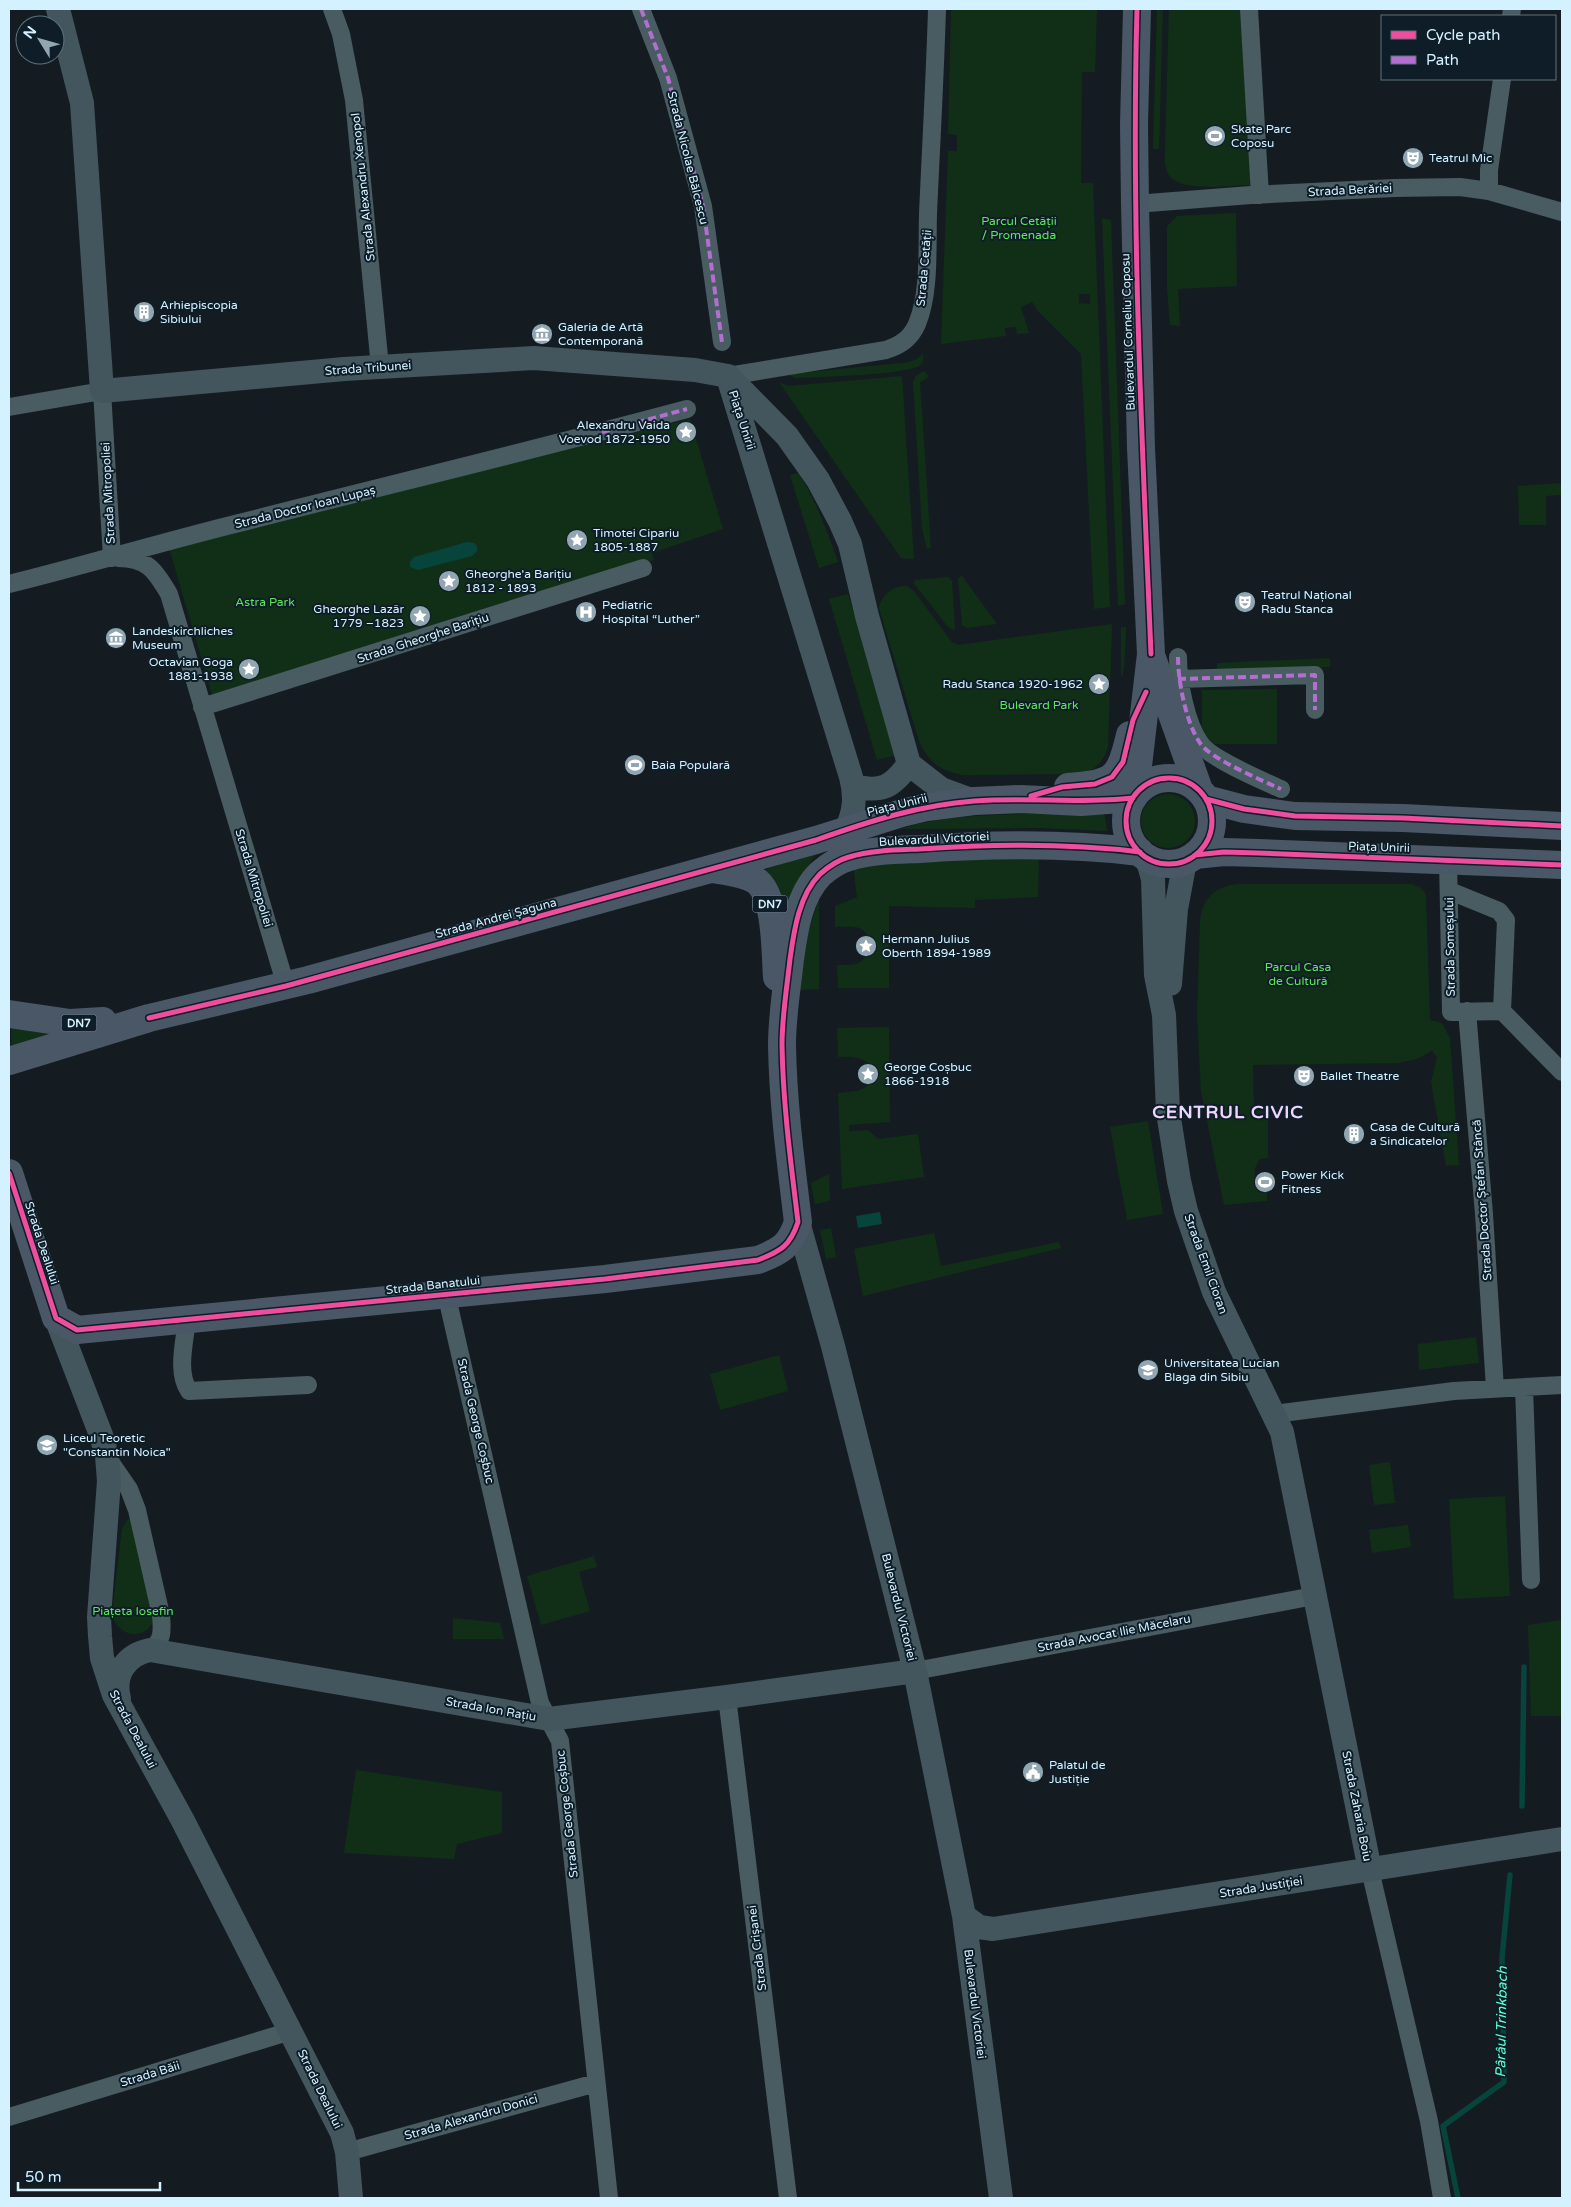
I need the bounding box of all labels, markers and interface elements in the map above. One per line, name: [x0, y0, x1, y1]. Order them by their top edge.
north arrow: [15, 15, 65, 65]
legend: [1381, 15, 1556, 80]
text: N: [20, 23, 40, 42]
text: Cycle path: [1426, 26, 1500, 44]
text: Path: [1426, 51, 1459, 69]
street label: Strada Nicolae Bălcescu: [665, 90, 711, 226]
street label: Strada Alexandru Xenopol: [348, 112, 378, 262]
place label: Skate Parc Coposu: [1231, 122, 1291, 150]
sports icon: Skate Parc Coposu: [1203, 124, 1227, 148]
theatre icon: Teatrul Mic: [1401, 146, 1425, 170]
place label: Teatrul Mic: [1429, 151, 1492, 165]
street label: Strada Berăriei: [1308, 181, 1392, 199]
park label: Parcul Cetății / Promenada: [981, 214, 1057, 242]
street label: Strada Cetății: [914, 229, 934, 307]
street label: Bulevardul Corneliu Coposu: [1118, 253, 1138, 411]
place label: Arhiepiscopia Sibiului: [160, 298, 238, 326]
building icon: Arhiepiscopia Sibiului: [132, 300, 156, 324]
place label: Galeria de Artă Contemporană: [558, 320, 643, 348]
museum icon: Galeria de Artă Contemporană: [530, 322, 554, 346]
street label: Strada Tribunei: [324, 358, 412, 378]
street label: Piața Unirii: [726, 388, 758, 452]
place label: Alexandru Vaida Voevod 1872-1950: [559, 418, 670, 446]
place icon: Alexandru Vaida Voevod 1872-1950: [674, 420, 698, 444]
street label: Strada Mitropoliei: [98, 442, 118, 544]
street label: Strada Doctor Ioan Lupaș: [233, 483, 377, 531]
place label: Timotei Cipariu 1805-1887: [593, 526, 679, 554]
place icon: Timotei Cipariu 1805-1887: [565, 528, 589, 552]
place label: Gheorghe'a Barițiu 1812 - 1893: [465, 567, 572, 595]
place icon: Gheorghe'a Barițiu 1812 - 1893: [437, 569, 461, 593]
place label: Teatrul Național Radu Stanca: [1261, 588, 1352, 616]
theatre icon: Teatrul Național Radu Stanca: [1233, 590, 1257, 614]
park label: Astra Park: [235, 595, 295, 609]
place label: Pediatric Hospital “Luther”: [602, 598, 700, 626]
hospital icon: Pediatric Hospital “Luther”: [574, 600, 598, 624]
place label: Gheorghe Lazăr 1779 –1823: [313, 602, 404, 630]
place icon: Gheorghe Lazăr 1779 –1823: [408, 604, 432, 628]
street label: Strada Gheorghe Barițiu: [355, 610, 491, 666]
place label: Landeskirchliches Museum: [132, 624, 233, 652]
museum icon: Landeskirchliches Museum: [104, 626, 128, 650]
place label: Octavian Goga 1881-1938: [149, 655, 233, 683]
place icon: Octavian Goga 1881-1938: [237, 657, 261, 681]
place icon: Radu Stanca 1920-1962: [1087, 672, 1111, 696]
place label: Radu Stanca 1920-1962: [943, 677, 1083, 691]
park label: Bulevard Park: [999, 698, 1079, 712]
sports icon: Baia Populară: [623, 753, 647, 777]
place label: Baia Populară: [651, 758, 730, 772]
street label: Piața Unirii: [865, 791, 929, 819]
street label: Strada Mitropoliei: [232, 827, 276, 929]
street label: Bulevardul Victoriei: [878, 829, 990, 849]
street label: Piața Unirii: [1348, 839, 1410, 855]
street label: Strada Andrei Șaguna: [434, 895, 558, 941]
road number: DN7: [752, 896, 788, 912]
street label: Strada Someșului: [1442, 897, 1458, 997]
place label: Hermann Julius Oberth 1894-1989: [882, 932, 991, 960]
place icon: Hermann Julius Oberth 1894-1989: [854, 934, 878, 958]
park label: Parcul Casa de Cultură: [1265, 960, 1331, 988]
road number: DN7: [62, 1014, 96, 1032]
place label: George Coșbuc 1866-1918: [884, 1060, 972, 1088]
place icon: George Coșbuc 1866-1918: [856, 1062, 880, 1086]
theatre icon: Ballet Theatre: [1292, 1064, 1316, 1088]
place label: Ballet Theatre: [1320, 1069, 1399, 1083]
district label: CENTRUL CIVIC: [1152, 1101, 1304, 1123]
street label: Strada Doctor Ștefan Stâncă: [1469, 1119, 1495, 1281]
place label: Casa de Cultură a Sindicatelor: [1370, 1120, 1460, 1148]
building icon: Casa de Cultură a Sindicatelor: [1342, 1122, 1366, 1146]
place label: Power Kick Fitness: [1281, 1168, 1344, 1196]
sports icon: Power Kick Fitness: [1253, 1170, 1277, 1194]
street label: Strada Dealului: [22, 1200, 62, 1286]
street label: Strada Emil Cioran: [1181, 1212, 1231, 1316]
street label: Strada Banatului: [385, 1273, 481, 1297]
place label: Universitatea Lucian Blaga din Sibiu: [1164, 1356, 1280, 1384]
street label: Strada George Coșbuc: [455, 1357, 497, 1485]
school or university icon: Universitatea Lucian Blaga din Sibiu: [1136, 1358, 1160, 1382]
place label: Liceul Teoretic "Constantin Noica": [63, 1431, 171, 1459]
school or university icon: Liceul Teoretic "Constantin Noica": [35, 1433, 59, 1457]
street label: Bulevardul Victoriei: [879, 1552, 919, 1662]
park label: Piațeta Iosefin: [92, 1604, 174, 1618]
street label: Strada Avocat Ilie Măcelaru: [1036, 1611, 1192, 1655]
street label: Strada Dealului: [107, 1688, 159, 1770]
street label: Strada Ion Rațiu: [445, 1694, 537, 1724]
street label: Strada George Coșbuc: [553, 1750, 581, 1878]
street label: Strada Zaharia Boiu: [1339, 1750, 1375, 1862]
place label: Palatul de Justiție: [1049, 1758, 1106, 1786]
public building icon: Palatul de Justiție: [1021, 1760, 1045, 1784]
street label: Strada Justiției: [1218, 1874, 1304, 1900]
street label: Strada Crișanei: [745, 1904, 769, 1991]
street label: Bulevardul Victoriei: [961, 1948, 989, 2060]
water label: Pârâul Trinkbach: [1492, 1966, 1511, 2078]
street label: Strada Dealului: [295, 2047, 345, 2131]
street label: Strada Băii: [119, 2058, 181, 2090]
street label: Strada Alexandru Donici: [403, 2091, 539, 2143]
scale bar: [18, 2160, 160, 2192]
text: 50 m: [25, 2168, 62, 2186]

